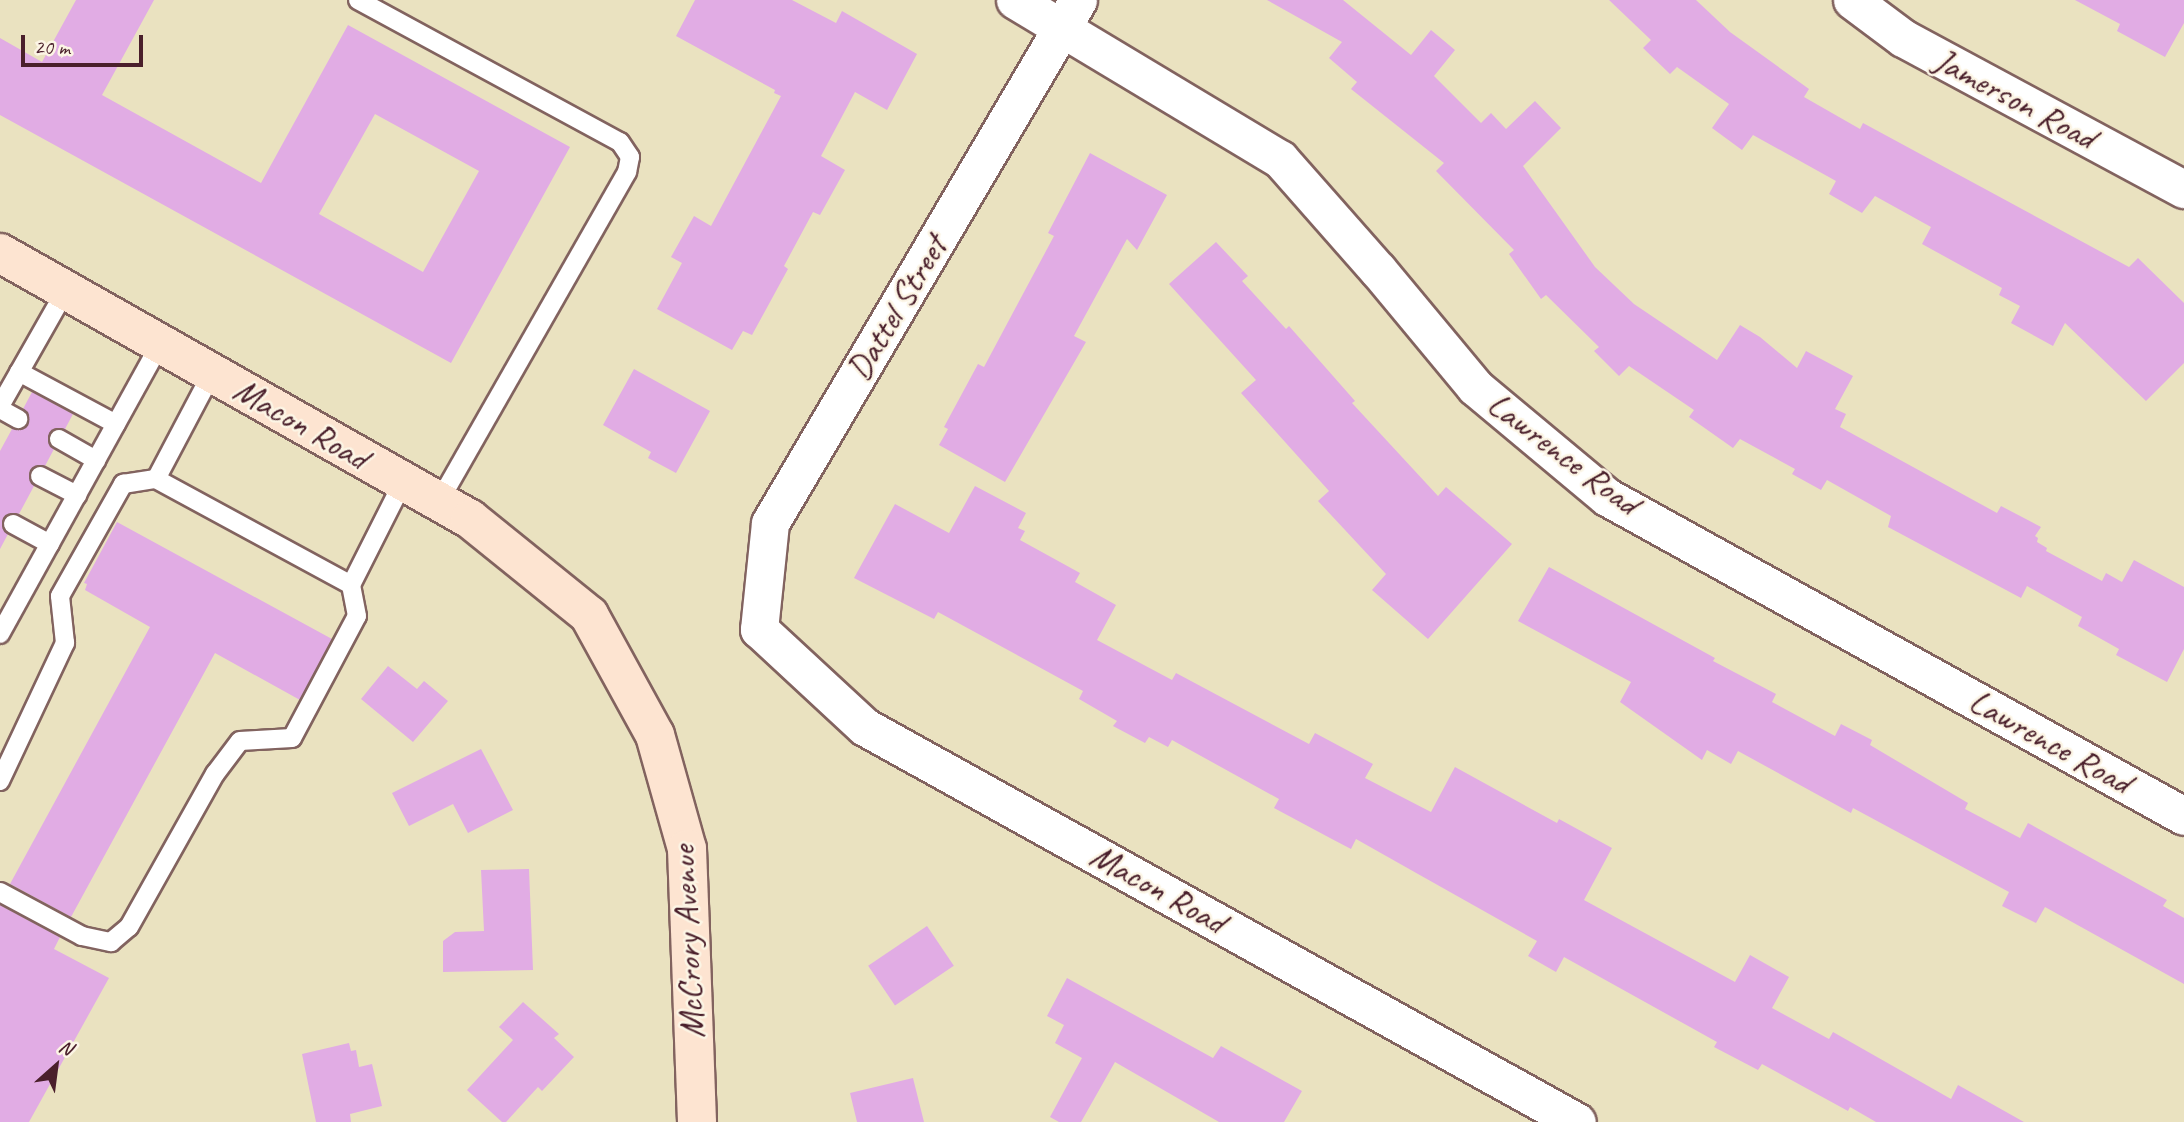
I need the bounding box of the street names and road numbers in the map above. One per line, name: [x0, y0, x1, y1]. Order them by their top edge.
street label: Jamerson Road: [1927, 39, 2103, 159]
street label: Dattel Street: [838, 228, 956, 388]
street label: Macon Road: [226, 369, 376, 479]
street label: Lawrence Road: [1479, 384, 1647, 524]
street label: Lawrence Road: [1962, 680, 2138, 804]
street label: Macon Road: [1083, 835, 1233, 943]
street label: McCrory Avenue: [662, 845, 714, 1039]

